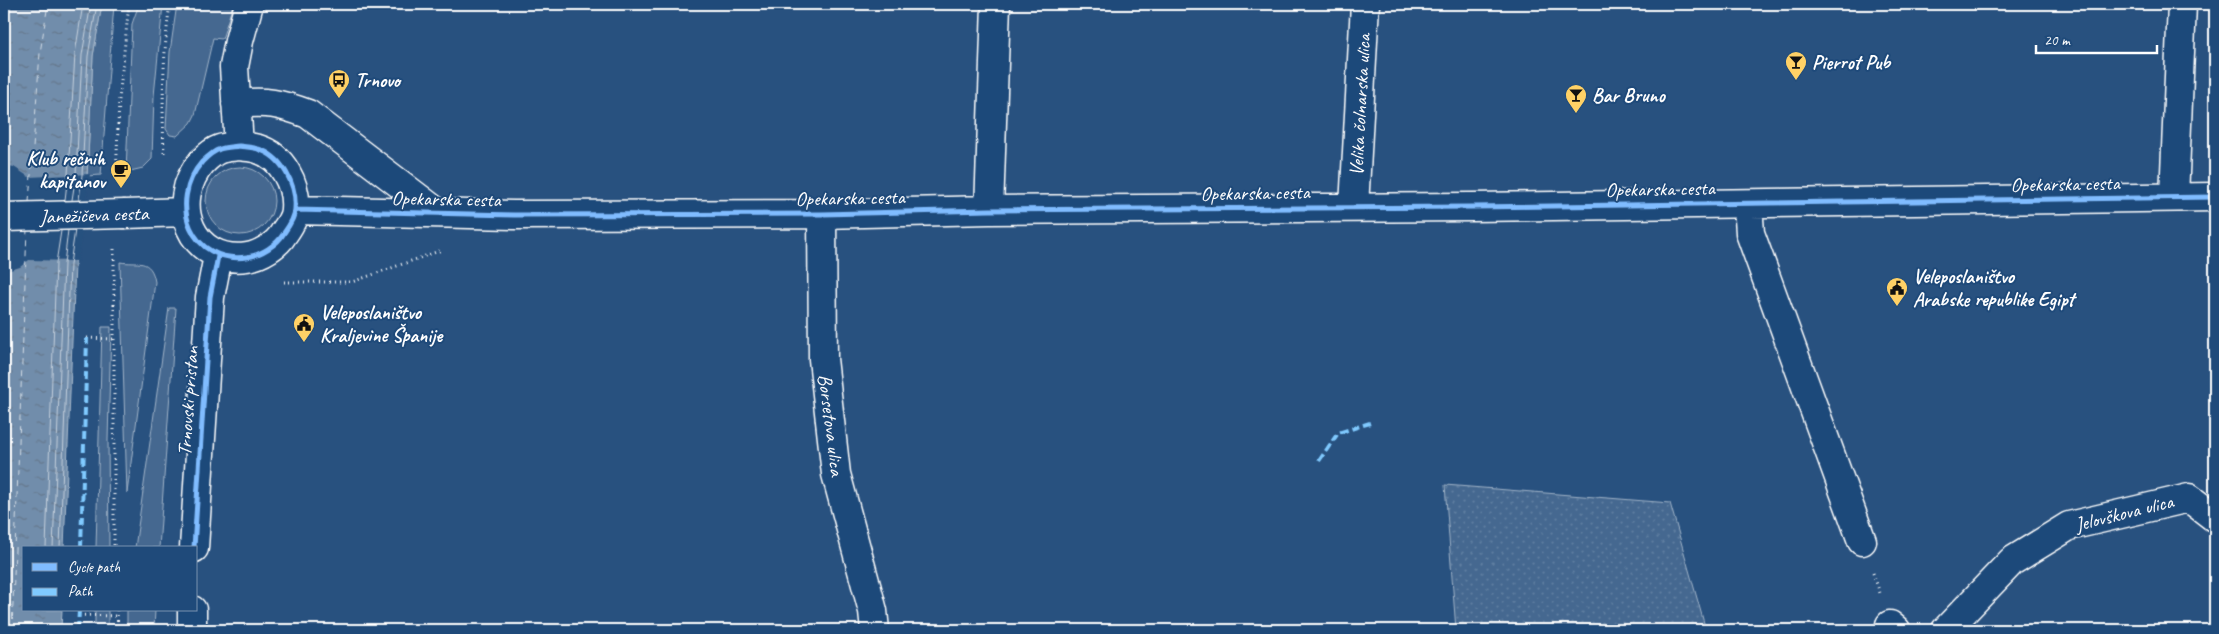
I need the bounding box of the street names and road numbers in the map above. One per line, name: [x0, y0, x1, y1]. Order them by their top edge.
street label: Velika čolnarska ulica: [1344, 32, 1376, 177]
street label: Opekarska cesta: [2010, 171, 2122, 197]
street label: Opekarska cesta: [1605, 176, 1717, 202]
street label: Opekarska cesta: [1200, 180, 1312, 206]
street label: Opekarska cesta: [795, 185, 907, 211]
street label: Opekarska cesta: [391, 186, 503, 212]
street label: Janežičeva cesta: [38, 201, 150, 229]
street label: Trnovski pristan: [172, 344, 204, 457]
street label: Borsetova ulica: [812, 373, 850, 479]
street label: Jelovškova ulica: [2071, 488, 2178, 537]

